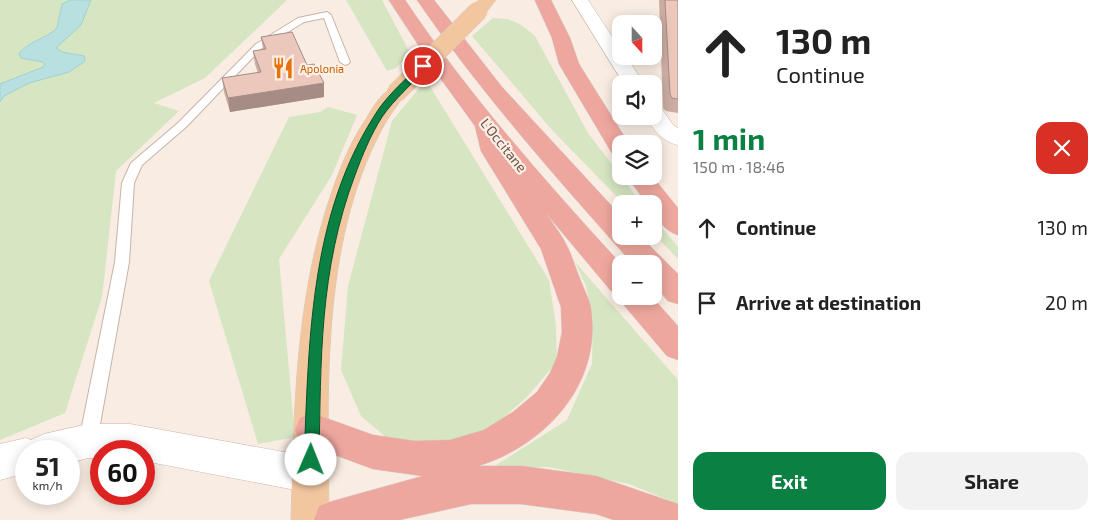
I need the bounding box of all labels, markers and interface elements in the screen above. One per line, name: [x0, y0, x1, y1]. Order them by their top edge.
north arrow: [612, 15, 662, 65]
map controls: [612, 15, 662, 305]
text: 130 m: [776, 19, 871, 61]
icon: ahead: [693, 20, 758, 85]
pin: [402, 45, 444, 87]
icon: arrive: [409, 52, 437, 80]
restaurant icon: Apolonia: [270, 55, 296, 81]
text: Continue: [776, 61, 865, 87]
place label: Apolonia: [300, 62, 344, 75]
button: sound: [612, 75, 662, 125]
street label: L'Occitane: [477, 115, 531, 175]
text: 1 min: [693, 120, 765, 156]
button: close: [1036, 122, 1088, 174]
button: layers: [612, 135, 662, 185]
text: 150 m · 18:46: [693, 157, 785, 176]
button: +: [612, 195, 662, 245]
icon: ahead: [693, 214, 721, 242]
text: Continue: [736, 216, 816, 239]
text: 130 m: [1038, 216, 1088, 239]
button: −: [612, 255, 662, 305]
icon: arrive: [693, 289, 721, 317]
text: Arrive at destination: [736, 291, 921, 314]
text: 20 m: [1045, 291, 1088, 314]
position arrow: [284, 433, 336, 485]
speed limit sign: 60: [90, 440, 155, 505]
text: 51: [35, 451, 60, 481]
button: Exit: [693, 452, 886, 510]
button: Share: [896, 452, 1088, 510]
text: km/h: [33, 478, 62, 492]

